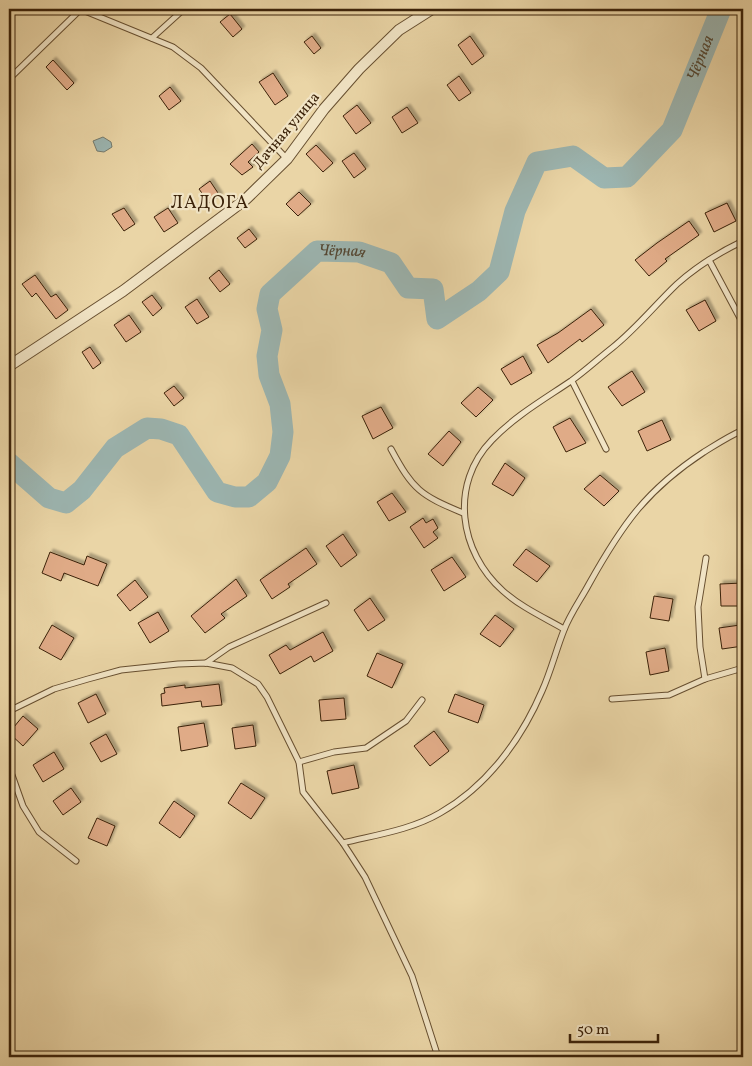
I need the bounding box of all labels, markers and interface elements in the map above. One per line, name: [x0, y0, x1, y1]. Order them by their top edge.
water label: Чёрная: [682, 32, 720, 84]
street label: Дачная улица: [249, 88, 325, 174]
district label: ЛАДОГА: [171, 191, 249, 216]
water label: Чёрная: [318, 240, 369, 265]
scale bar: [570, 1011, 657, 1043]
text: 50 m: [577, 1020, 609, 1041]

